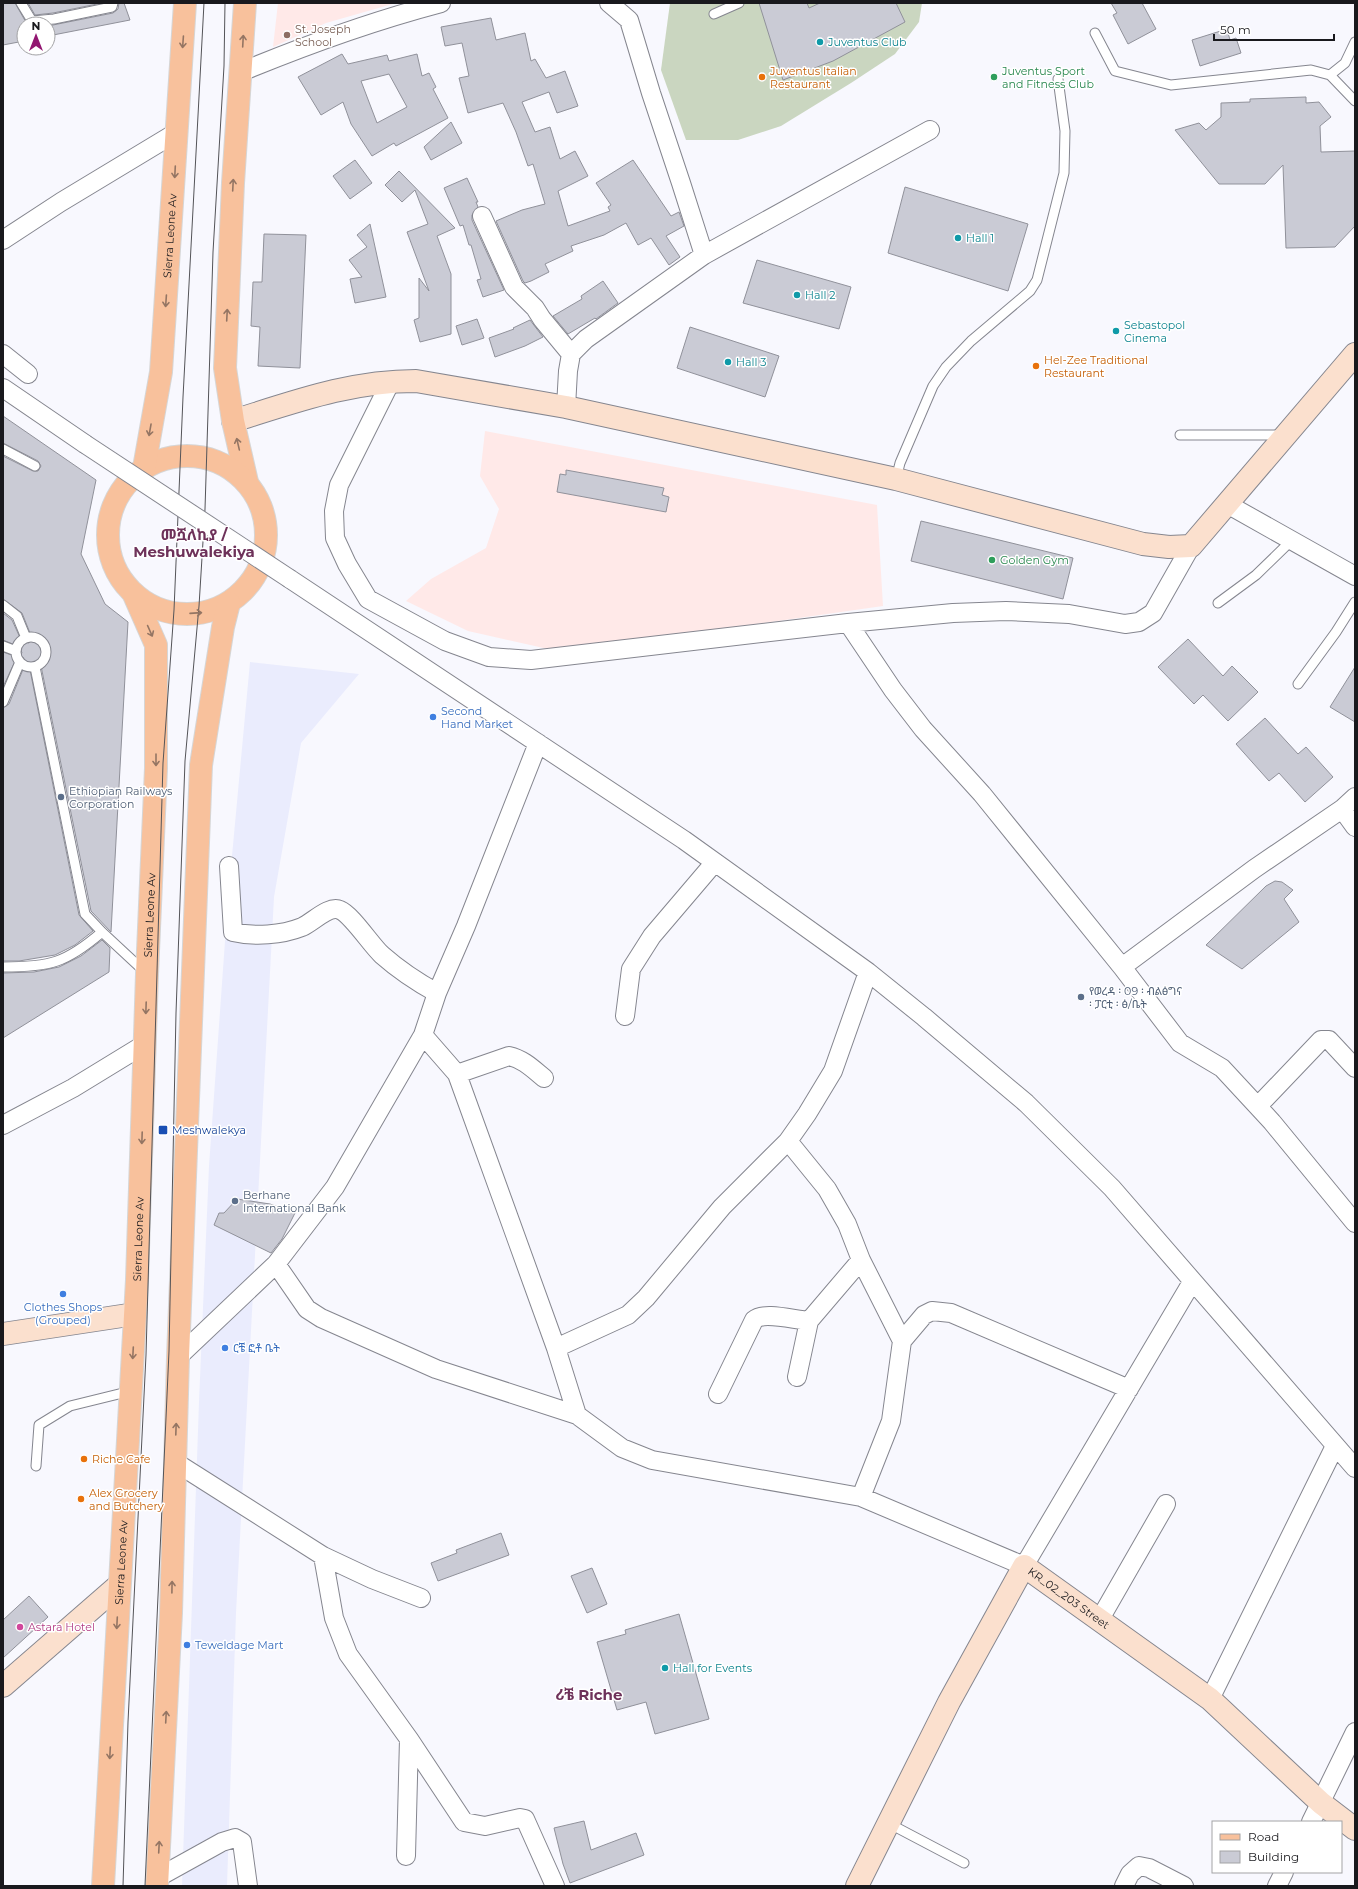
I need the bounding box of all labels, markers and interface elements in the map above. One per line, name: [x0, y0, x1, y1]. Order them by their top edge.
north arrow: [16, 16, 56, 56]
scale bar: [1214, 16, 1334, 42]
text: N: [32, 19, 40, 33]
place label: St. Joseph School: [295, 22, 351, 49]
text: 50 m: [1220, 22, 1251, 37]
marker: St. Joseph School: [282, 30, 292, 40]
one-way arrow: [179, 35, 187, 48]
one-way arrow: [239, 35, 247, 48]
place label: Juventus Club: [827, 35, 907, 49]
marker: Juventus Club: [815, 37, 825, 47]
place label: Juventus Italian Restaurant: [769, 64, 857, 91]
place label: Juventus Sport and Fitness Club: [1001, 64, 1094, 91]
marker: Juventus Italian Restaurant: [757, 72, 767, 82]
marker: Juventus Sport and Fitness Club: [989, 72, 999, 82]
one-way arrow: [172, 165, 179, 178]
one-way arrow: [230, 179, 237, 192]
street label: Sierra Leone Av: [160, 193, 180, 278]
place label: Hall 1: [966, 231, 994, 245]
marker: Hall 1: [953, 233, 963, 243]
place label: Hall 2: [805, 288, 835, 302]
marker: Hall 2: [792, 290, 802, 300]
one-way arrow: [162, 294, 169, 307]
one-way arrow: [224, 309, 231, 322]
place label: Sebastopol Cinema: [1124, 318, 1185, 345]
marker: Sebastopol Cinema: [1111, 326, 1121, 336]
place label: Hel-Zee Traditional Restaurant: [1044, 353, 1148, 380]
place label: Hall 3: [736, 355, 766, 369]
marker: Hall 3: [723, 357, 733, 367]
marker: Hel-Zee Traditional Restaurant: [1031, 361, 1041, 371]
one-way arrow: [146, 423, 154, 436]
one-way arrow: [233, 438, 241, 451]
district label: መሿለኪያ / Meshuwalekiya: [133, 525, 255, 561]
place label: Golden Gym: [1000, 553, 1069, 567]
marker: Golden Gym: [987, 555, 997, 565]
one-way arrow: [190, 610, 203, 617]
one-way arrow: [147, 625, 154, 637]
place label: Second Hand Market: [441, 704, 514, 731]
marker: Second Hand Market: [428, 712, 438, 722]
one-way arrow: [152, 753, 160, 766]
place label: Ethiopian Railways Corporation: [69, 784, 173, 811]
marker: Ethiopian Railways Corporation: [56, 792, 66, 802]
street label: Sierra Leone Av: [141, 873, 158, 958]
place label: የወረዳ ፡ 09 ፡ ብልፅግና ፡ ፓርቲ ፡ ፅ/ቤት: [1089, 984, 1182, 1011]
marker: የወረዳ ፡ 09 ፡ ብልፅግና ፡ ፓርቲ ፡ ፅ/ቤት: [1076, 992, 1086, 1002]
one-way arrow: [142, 1001, 150, 1014]
place label: Meshwalekya: [172, 1123, 246, 1137]
marker: Meshwalekya: [157, 1124, 169, 1136]
one-way arrow: [138, 1131, 146, 1144]
place label: Berhane International Bank: [243, 1188, 346, 1215]
street label: Sierra Leone Av: [130, 1196, 147, 1281]
marker: Berhane International Bank: [230, 1196, 240, 1206]
marker: Clothes Shops (Grouped): [58, 1289, 68, 1299]
place label: Clothes Shops (Grouped): [24, 1300, 103, 1327]
place label: ርቼ ፎቶ ቤት: [233, 1341, 280, 1355]
marker: ርቼ ፎቶ ቤት: [220, 1343, 230, 1353]
one-way arrow: [129, 1346, 136, 1359]
one-way arrow: [172, 1423, 179, 1436]
place label: Riche Cafe: [92, 1452, 151, 1466]
marker: Riche Cafe: [79, 1454, 89, 1464]
place label: Alex Grocery and Butchery: [89, 1486, 164, 1513]
marker: Alex Grocery and Butchery: [76, 1494, 86, 1504]
street label: Sierra Leone Av: [112, 1520, 131, 1605]
street label: KR_02_203 Street: [1025, 1564, 1113, 1632]
one-way arrow: [168, 1581, 175, 1594]
one-way arrow: [114, 1616, 121, 1629]
place label: Astara Hotel: [28, 1620, 95, 1634]
marker: Astara Hotel: [15, 1622, 25, 1632]
place label: Teweldage Mart: [195, 1638, 284, 1652]
marker: Teweldage Mart: [182, 1640, 192, 1650]
place label: Hall for Events: [673, 1661, 753, 1675]
marker: Hall for Events: [660, 1663, 670, 1673]
district label: ሪቼ Riche: [556, 1685, 622, 1704]
one-way arrow: [162, 1711, 169, 1724]
one-way arrow: [107, 1746, 114, 1759]
legend: [1212, 1821, 1342, 1873]
text: Road: [1248, 1829, 1279, 1844]
one-way arrow: [155, 1841, 163, 1854]
text: Building: [1248, 1849, 1299, 1864]

